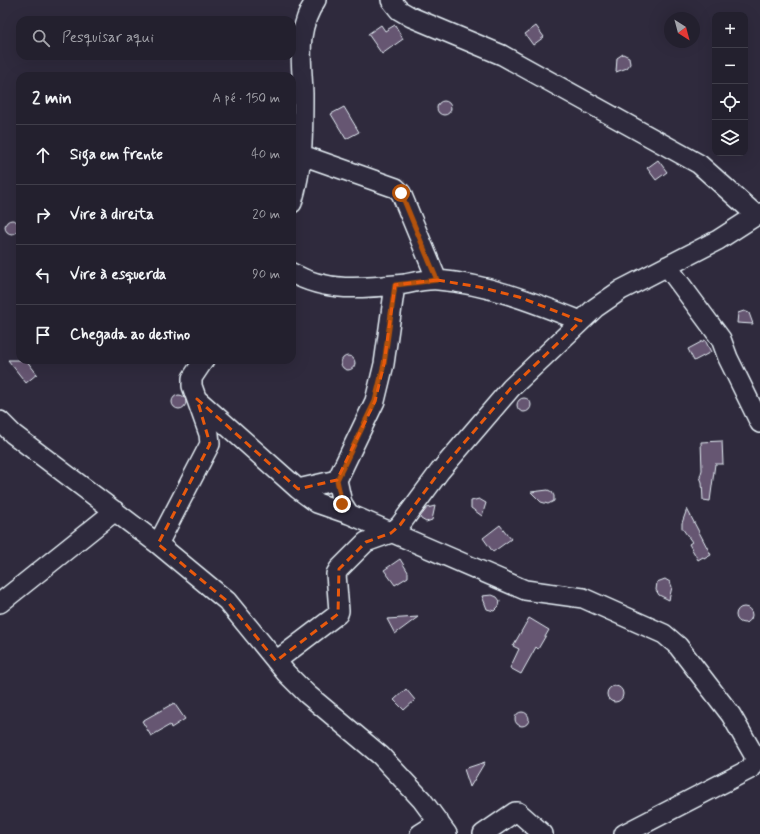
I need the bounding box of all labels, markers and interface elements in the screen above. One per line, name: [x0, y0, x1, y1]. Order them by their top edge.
north arrow: [664, 12, 700, 48]
map controls: [712, 12, 748, 156]
button: +: [712, 12, 748, 48]
search box: [16, 16, 296, 60]
icon: search: [30, 27, 52, 49]
text: Pesquisar aqui: [62, 28, 154, 48]
button: −: [712, 48, 748, 84]
button: locate: [712, 84, 748, 120]
text: 2 min: [32, 87, 72, 109]
text: A pé · 150 m: [213, 90, 280, 107]
button: layers: [712, 120, 748, 156]
icon: ahead: [32, 144, 54, 166]
text: Siga em frente: [70, 145, 163, 165]
text: 40 m: [251, 146, 280, 163]
route start: [392, 184, 410, 202]
icon: right: [32, 204, 54, 226]
text: Vire à direita: [70, 205, 154, 225]
text: 20 m: [252, 206, 280, 223]
icon: left: [32, 264, 54, 286]
text: Vire à esquerda: [70, 265, 166, 285]
text: 90 m: [252, 266, 280, 283]
icon: arrive: [32, 324, 54, 346]
text: Chegada ao destino: [70, 325, 190, 345]
route end: [333, 495, 351, 513]

